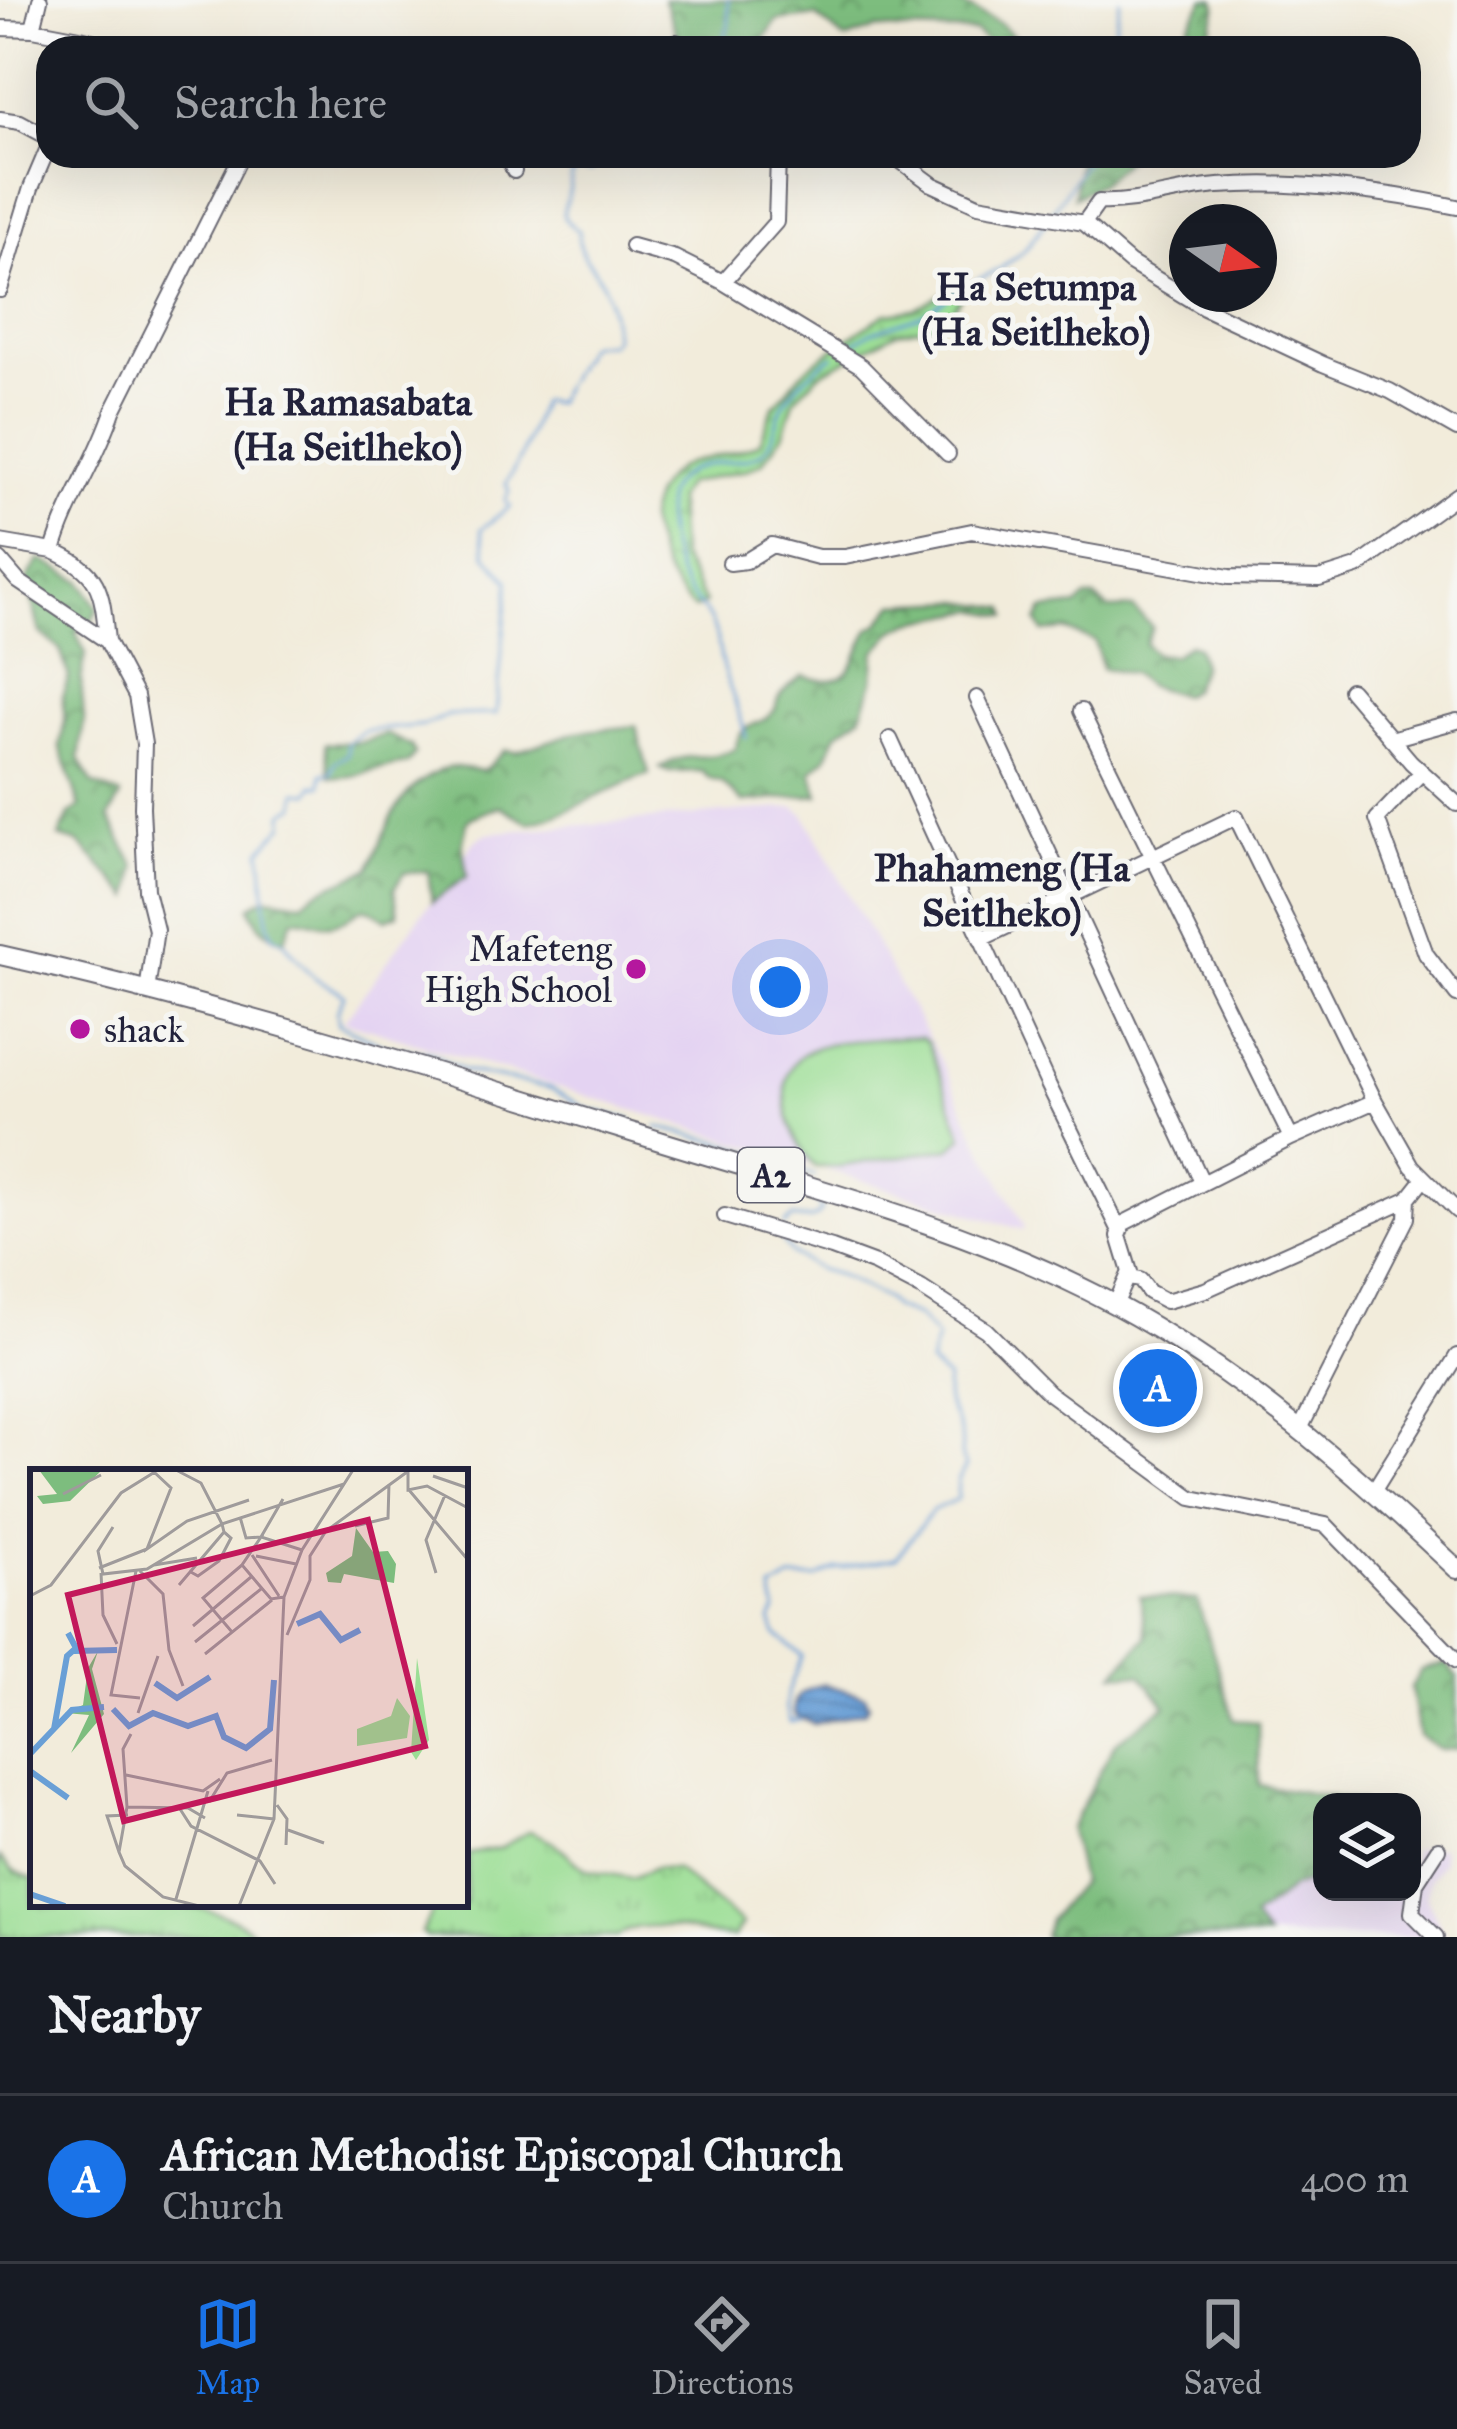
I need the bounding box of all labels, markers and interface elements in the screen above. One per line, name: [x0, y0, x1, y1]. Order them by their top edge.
search box: [36, 36, 1421, 168]
icon: search: [78, 69, 144, 135]
text: Search here: [174, 75, 387, 130]
north arrow: [1169, 204, 1277, 312]
district label: Ha Setumpa (Ha Seitlheko): [921, 263, 1151, 356]
district label: Ha Ramasabata (Ha Seitlheko): [224, 378, 474, 471]
district label: Phahameng (Ha Seitlheko): [874, 844, 1132, 937]
place label: Mafeteng High School: [424, 927, 612, 1012]
marker: Mafeteng High School: [623, 956, 649, 982]
your location: [750, 957, 810, 1017]
place label: shack: [104, 1008, 185, 1052]
marker: shack: [67, 1016, 93, 1042]
road number: A2: [738, 1148, 804, 1202]
pin: A: [1119, 1343, 1197, 1433]
inset map: [30, 1469, 468, 1907]
map controls: [1313, 1793, 1421, 1901]
button: layers: [1313, 1793, 1421, 1901]
text: Nearby: [48, 1984, 200, 2046]
text: African Methodist Episcopal Church: [162, 2127, 843, 2182]
text: A: [74, 2155, 100, 2203]
text: 400 m: [1301, 2155, 1409, 2203]
text: Church: [162, 2182, 283, 2230]
tab: Map: [195, 2291, 261, 2403]
tab: Directions: [651, 2291, 793, 2403]
tab: Saved: [1184, 2291, 1262, 2403]

